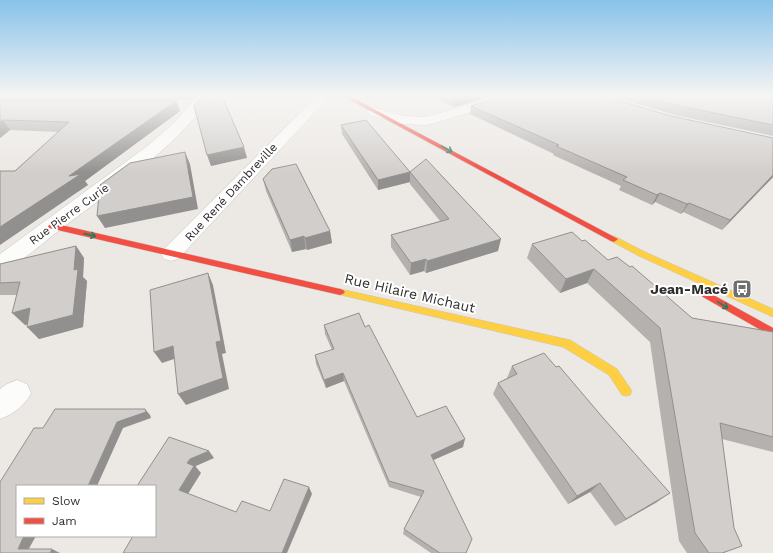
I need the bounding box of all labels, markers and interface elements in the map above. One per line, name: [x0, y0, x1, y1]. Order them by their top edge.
street label: Rue René Dambreville: [182, 140, 280, 244]
one-way arrow: [441, 146, 453, 154]
street label: Rue Pierre Curie: [26, 180, 112, 248]
one-way arrow: [83, 231, 96, 239]
street label: Rue Hilaire Michaut: [343, 270, 477, 316]
bus stop icon: Jean-Macé: [731, 278, 753, 300]
place label: Jean-Macé: [650, 281, 728, 297]
one-way arrow: [717, 301, 729, 309]
legend: [16, 485, 156, 537]
text: Slow: [52, 494, 80, 508]
text: Jam: [52, 514, 77, 528]

